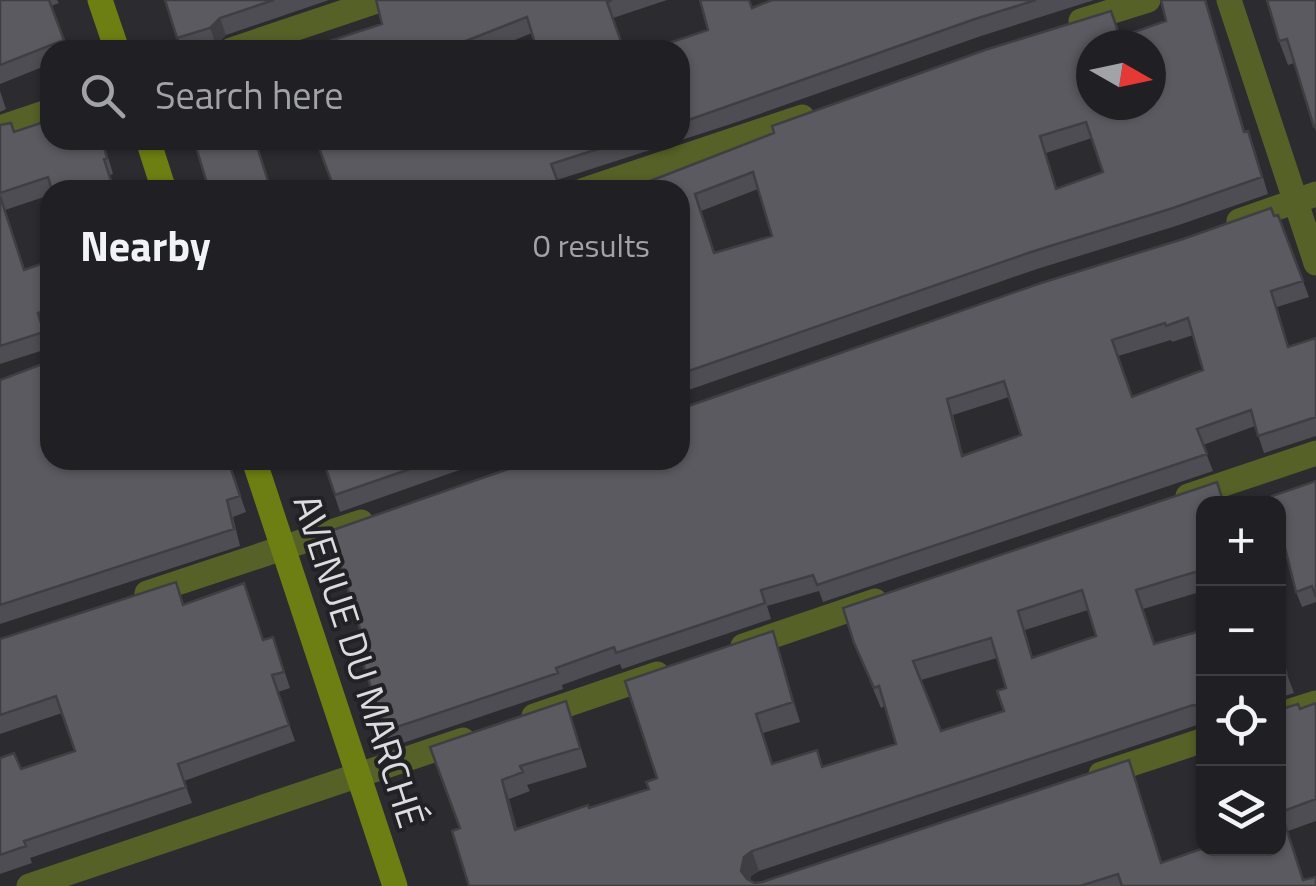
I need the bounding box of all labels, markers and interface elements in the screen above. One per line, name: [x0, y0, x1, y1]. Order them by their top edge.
north arrow: [1076, 30, 1166, 120]
search box: [40, 40, 690, 150]
text: Search here: [155, 66, 343, 124]
icon: search: [75, 68, 130, 123]
text: Nearby: [80, 213, 211, 277]
text: 0 results: [533, 221, 650, 269]
street label: AVENUE DU MARCHÉ: [279, 487, 441, 835]
map controls: [1196, 496, 1286, 856]
button: +: [1196, 496, 1286, 586]
button: −: [1196, 586, 1286, 676]
button: locate: [1196, 676, 1286, 766]
button: layers: [1196, 766, 1286, 856]

